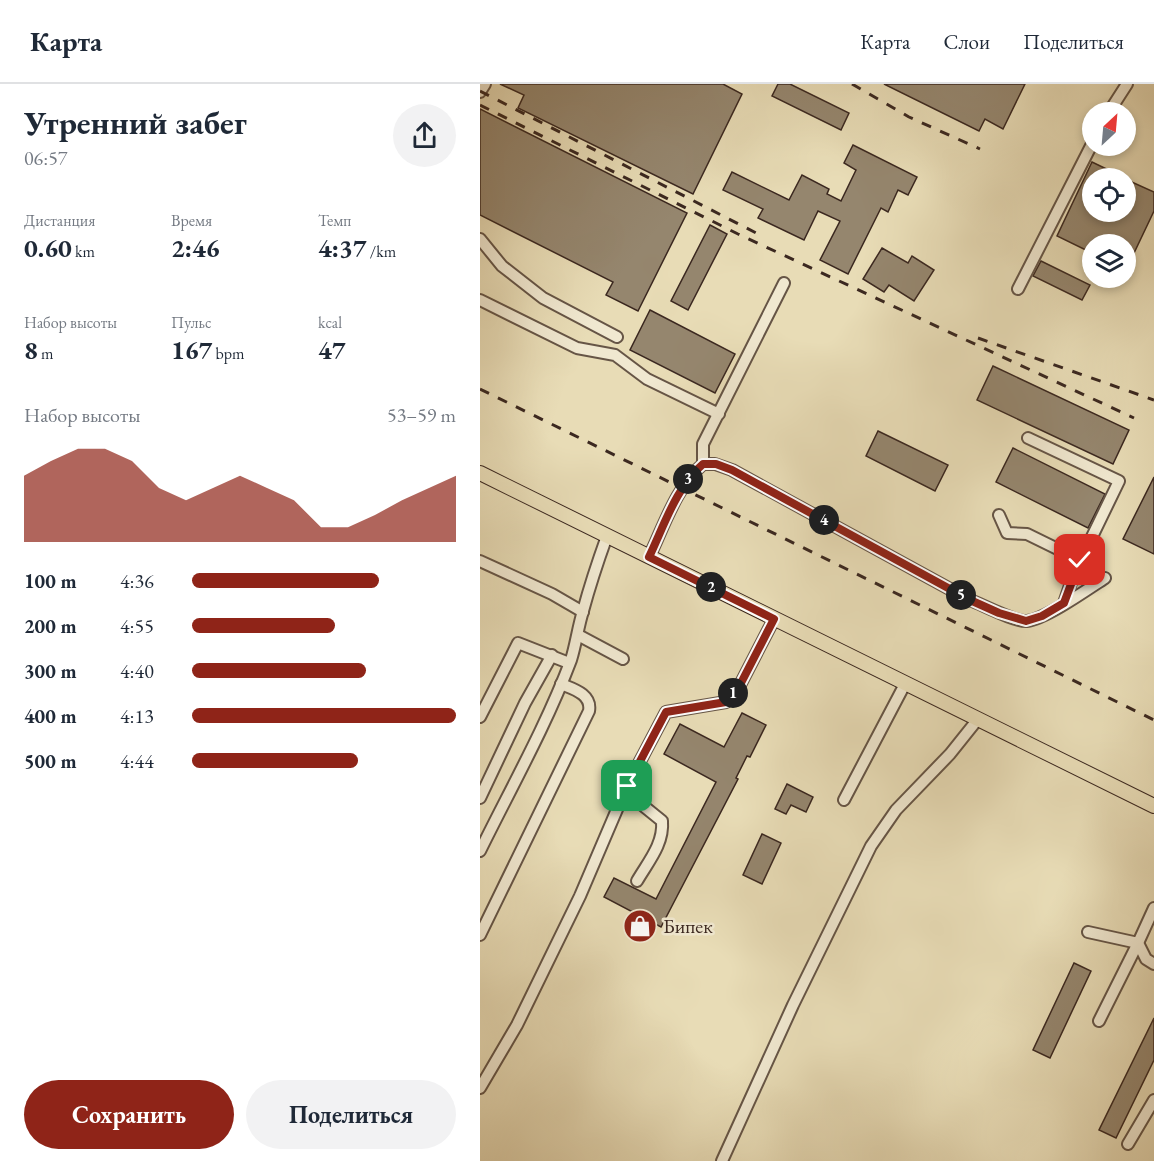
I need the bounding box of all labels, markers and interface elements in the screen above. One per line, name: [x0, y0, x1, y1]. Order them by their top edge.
text: Карта: [30, 23, 102, 59]
text: Карта: [860, 28, 910, 55]
text: Слои: [943, 28, 990, 55]
text: Поделиться: [1023, 28, 1124, 55]
text: Утренний забег: [24, 101, 247, 144]
north arrow: [1082, 102, 1136, 156]
map controls: [1082, 102, 1136, 288]
button: share: [393, 104, 456, 167]
text: 06:57: [24, 145, 67, 171]
button: locate: [1082, 168, 1136, 222]
text: Дистанция: [24, 210, 95, 231]
text: Время: [171, 210, 212, 231]
text: Темп: [318, 210, 351, 231]
text: 0.60: [24, 231, 72, 265]
text: 2:46: [171, 231, 220, 265]
text: 4:37: [318, 231, 367, 265]
button: layers: [1082, 234, 1136, 288]
text: km: [72, 241, 95, 262]
text: /km: [367, 241, 396, 262]
text: Набор высоты: [24, 312, 117, 333]
text: Пульс: [171, 312, 212, 333]
text: kcal: [318, 312, 342, 333]
text: 8: [24, 333, 38, 367]
text: 167: [171, 333, 212, 367]
text: 47: [318, 333, 346, 367]
text: m: [38, 343, 53, 364]
text: bpm: [212, 343, 244, 364]
text: Набор высоты: [24, 402, 140, 428]
text: 53–59 m: [387, 402, 456, 428]
pin: 3: [673, 464, 703, 494]
text: 3: [684, 468, 692, 489]
pin: 4: [809, 505, 839, 535]
text: 4: [820, 509, 828, 530]
pin: [1054, 534, 1105, 585]
icon: check: [1063, 543, 1096, 576]
text: 100 m: [24, 568, 77, 594]
text: 4:36: [120, 568, 154, 594]
pin: 2: [696, 572, 726, 602]
text: 2: [707, 576, 715, 597]
pin: 5: [946, 580, 976, 610]
text: 5: [957, 584, 965, 605]
text: 200 m: [24, 613, 77, 639]
text: 4:55: [120, 613, 154, 639]
text: 300 m: [24, 658, 77, 684]
text: 4:40: [120, 658, 154, 684]
pin: 1: [718, 678, 748, 708]
text: 1: [729, 682, 737, 703]
text: 400 m: [24, 703, 77, 729]
text: 4:13: [120, 703, 154, 729]
text: 500 m: [24, 748, 77, 774]
text: 4:44: [120, 748, 154, 774]
pin: [601, 760, 652, 811]
icon: arrive: [610, 769, 643, 802]
shop icon: Бипек: [622, 908, 658, 944]
place label: Бипек: [663, 913, 713, 939]
button: Сохранить: [24, 1080, 234, 1149]
button: Поделиться: [246, 1080, 456, 1149]

